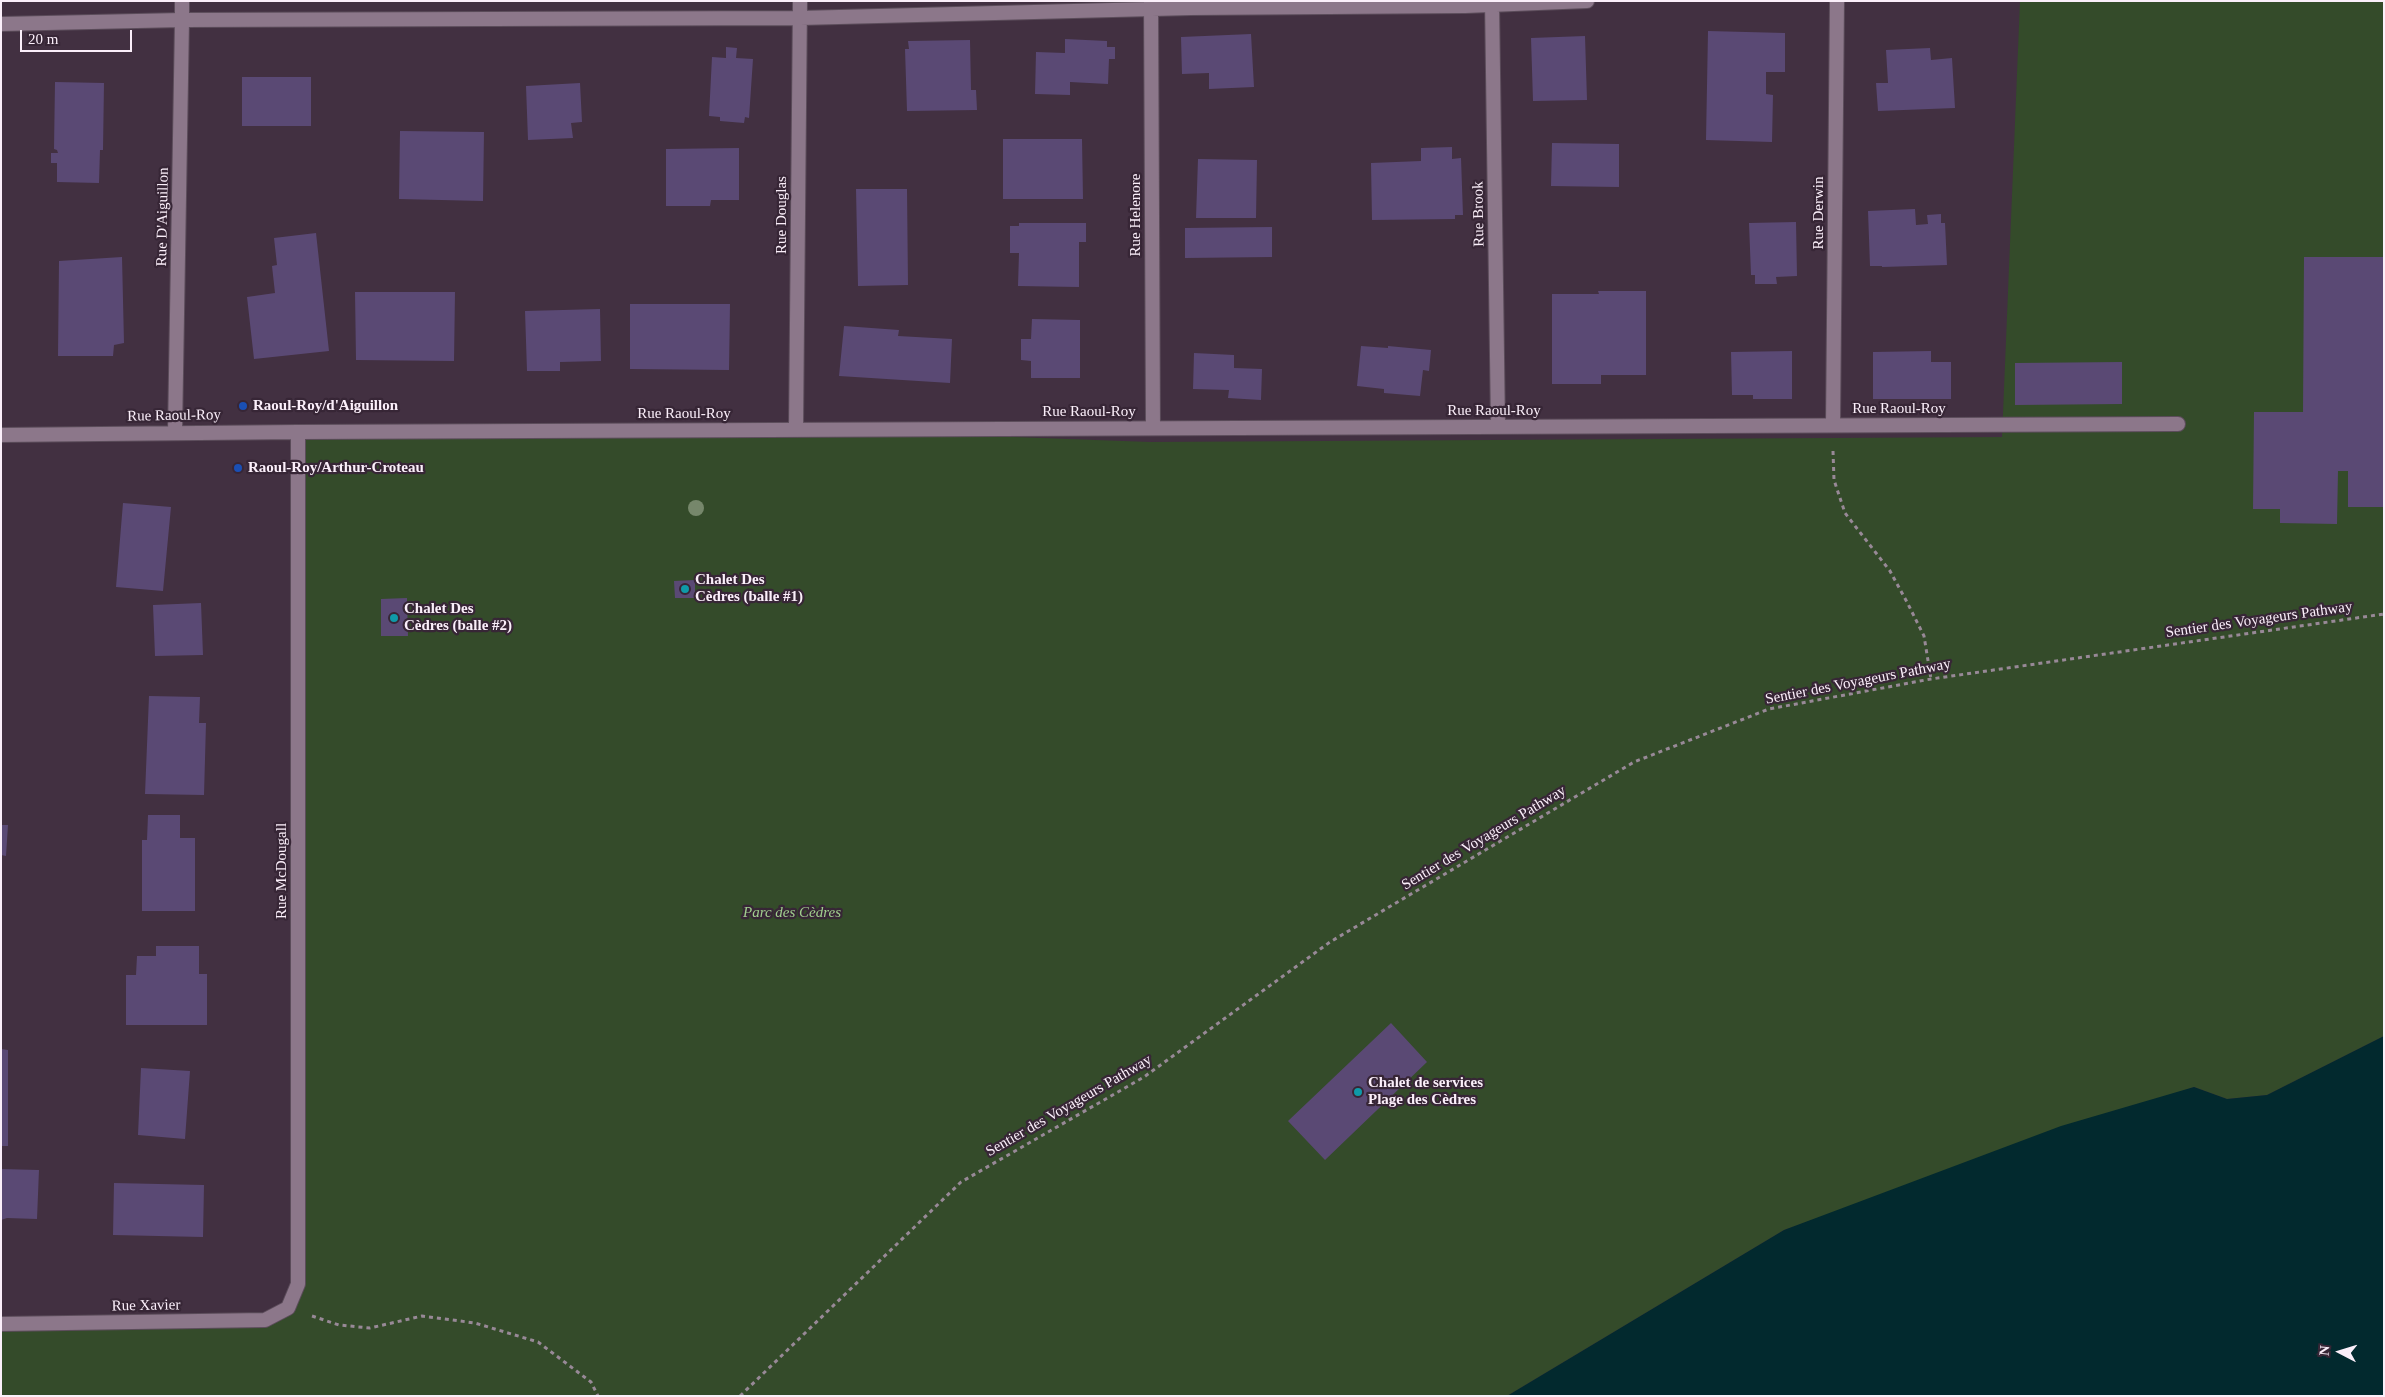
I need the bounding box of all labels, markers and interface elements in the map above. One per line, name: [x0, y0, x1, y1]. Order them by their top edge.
scale bar: [22, 20, 135, 52]
text: 20 m: [28, 31, 58, 47]
street label: Rue D'Aiguillon: [153, 167, 173, 267]
street label: Rue Helenore: [1127, 174, 1145, 256]
street label: Rue Douglas: [773, 176, 791, 254]
street label: Rue Derwin: [1810, 177, 1828, 249]
street label: Rue Brook: [1469, 181, 1489, 247]
place label: Raoul-Roy/d'Aiguillon: [253, 397, 398, 415]
marker: Raoul-Roy/d'Aiguillon: [237, 400, 249, 412]
street label: Rue Raoul-Roy: [1852, 400, 1946, 418]
street label: Rue Raoul-Roy: [1447, 402, 1541, 420]
street label: Rue Raoul-Roy: [1042, 403, 1136, 421]
street label: Rue Raoul-Roy: [637, 405, 731, 423]
street label: Rue Raoul-Roy: [127, 406, 221, 426]
place label: Raoul-Roy/Arthur-Croteau: [248, 459, 424, 477]
marker: Raoul-Roy/Arthur-Croteau: [232, 462, 244, 474]
place label: Chalet Des Cèdres (balle #1): [695, 571, 803, 606]
marker: Chalet Des Cèdres (balle #1): [679, 583, 691, 595]
street label: Sentier des Voyageurs Pathway: [2164, 598, 2354, 642]
place label: Chalet Des Cèdres (balle #2): [404, 600, 512, 635]
marker: Chalet Des Cèdres (balle #2): [388, 612, 400, 624]
street label: Sentier des Voyageurs Pathway: [1764, 655, 1952, 709]
street label: Sentier des Voyageurs Pathway: [1399, 782, 1569, 894]
street label: Rue McDougall: [273, 823, 291, 919]
park label: Parc des Cèdres: [743, 904, 841, 922]
street label: Sentier des Voyageurs Pathway: [983, 1051, 1155, 1161]
place label: Chalet de services Plage des Cèdres: [1368, 1074, 1483, 1109]
marker: Chalet de services Plage des Cèdres: [1352, 1086, 1364, 1098]
street label: Rue Xavier: [111, 1296, 181, 1316]
north arrow: [2315, 1327, 2365, 1377]
text: N: [2317, 1345, 2332, 1356]

